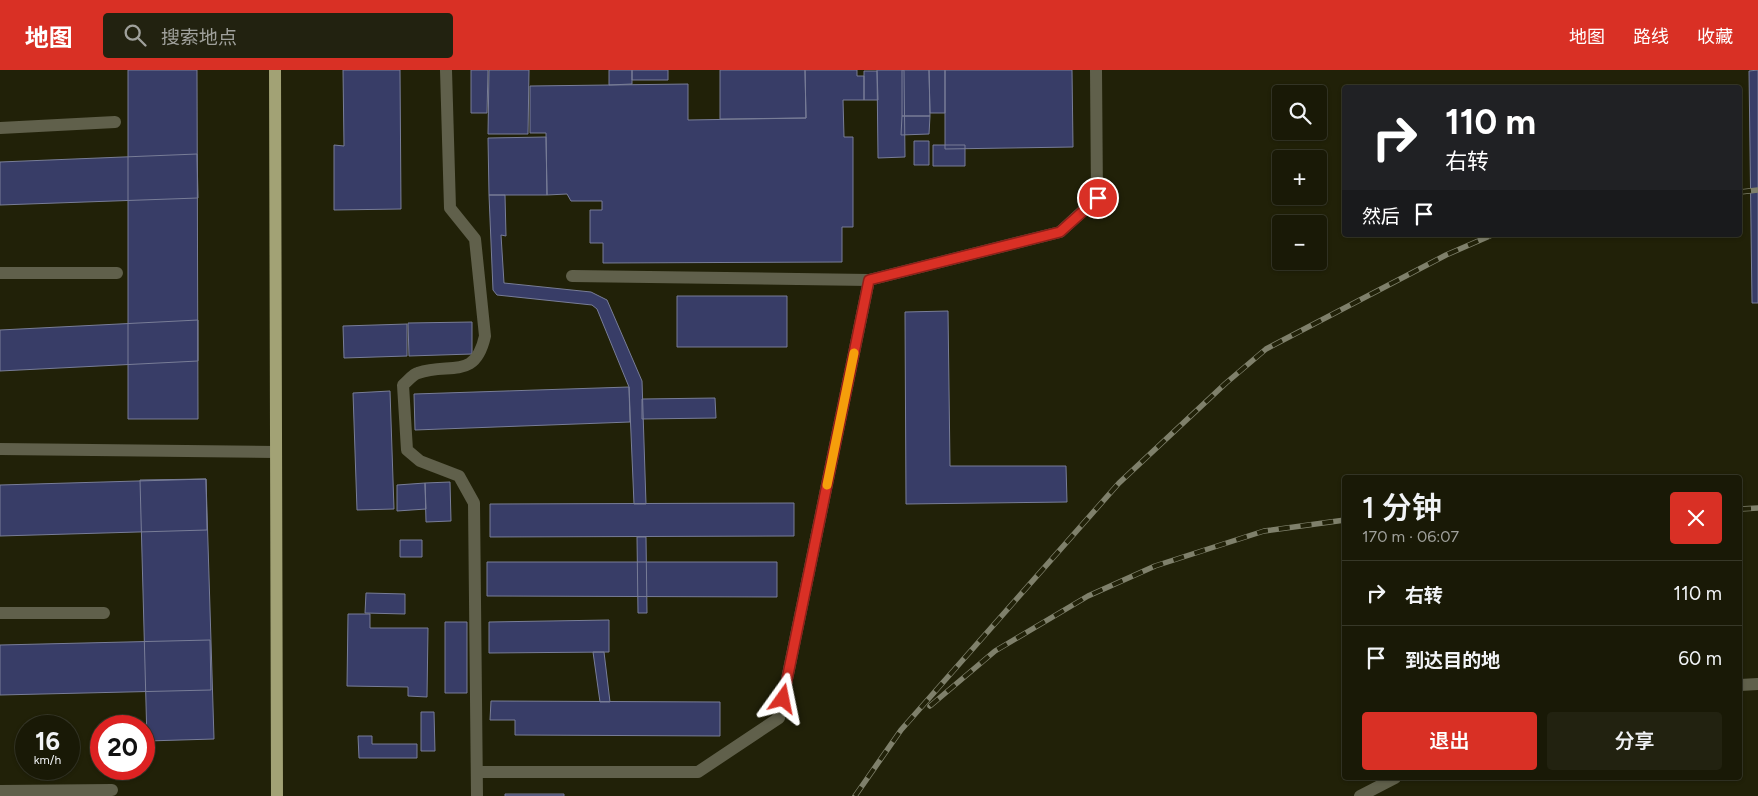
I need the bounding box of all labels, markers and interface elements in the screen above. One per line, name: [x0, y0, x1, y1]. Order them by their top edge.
search box: [103, 13, 453, 58]
icon: search: [121, 21, 149, 49]
text: 地图: [25, 23, 73, 52]
text: 搜索地点: [161, 26, 237, 49]
text: 地图: [1569, 26, 1605, 48]
text: 路线: [1633, 26, 1669, 48]
text: 收藏: [1697, 26, 1733, 48]
map controls: [1272, 85, 1327, 270]
button: search: [1272, 85, 1327, 140]
text: 110 m: [1445, 101, 1536, 143]
icon: right: [1362, 105, 1427, 170]
text: 右转: [1445, 148, 1489, 175]
button: +: [1272, 150, 1327, 205]
pin: [1077, 177, 1119, 219]
icon: arrive: [1084, 184, 1112, 212]
icon: arrive: [1410, 200, 1438, 228]
text: 然后: [1362, 205, 1400, 228]
button: −: [1272, 215, 1327, 270]
text: 1 分钟: [1362, 489, 1442, 526]
button: close: [1670, 492, 1722, 544]
text: 170 m · 06:07: [1362, 527, 1459, 546]
icon: right: [1362, 579, 1390, 607]
text: 110 m: [1673, 582, 1722, 605]
text: 右转: [1405, 584, 1443, 607]
icon: arrive: [1362, 644, 1390, 672]
text: 60 m: [1678, 647, 1722, 670]
text: 到达目的地: [1405, 649, 1500, 672]
position arrow: [756, 672, 808, 724]
button: 退出: [1362, 712, 1537, 770]
button: 分享: [1547, 712, 1722, 770]
speed limit sign: 20: [90, 715, 155, 780]
text: 16: [35, 726, 60, 756]
text: km/h: [34, 753, 61, 767]

